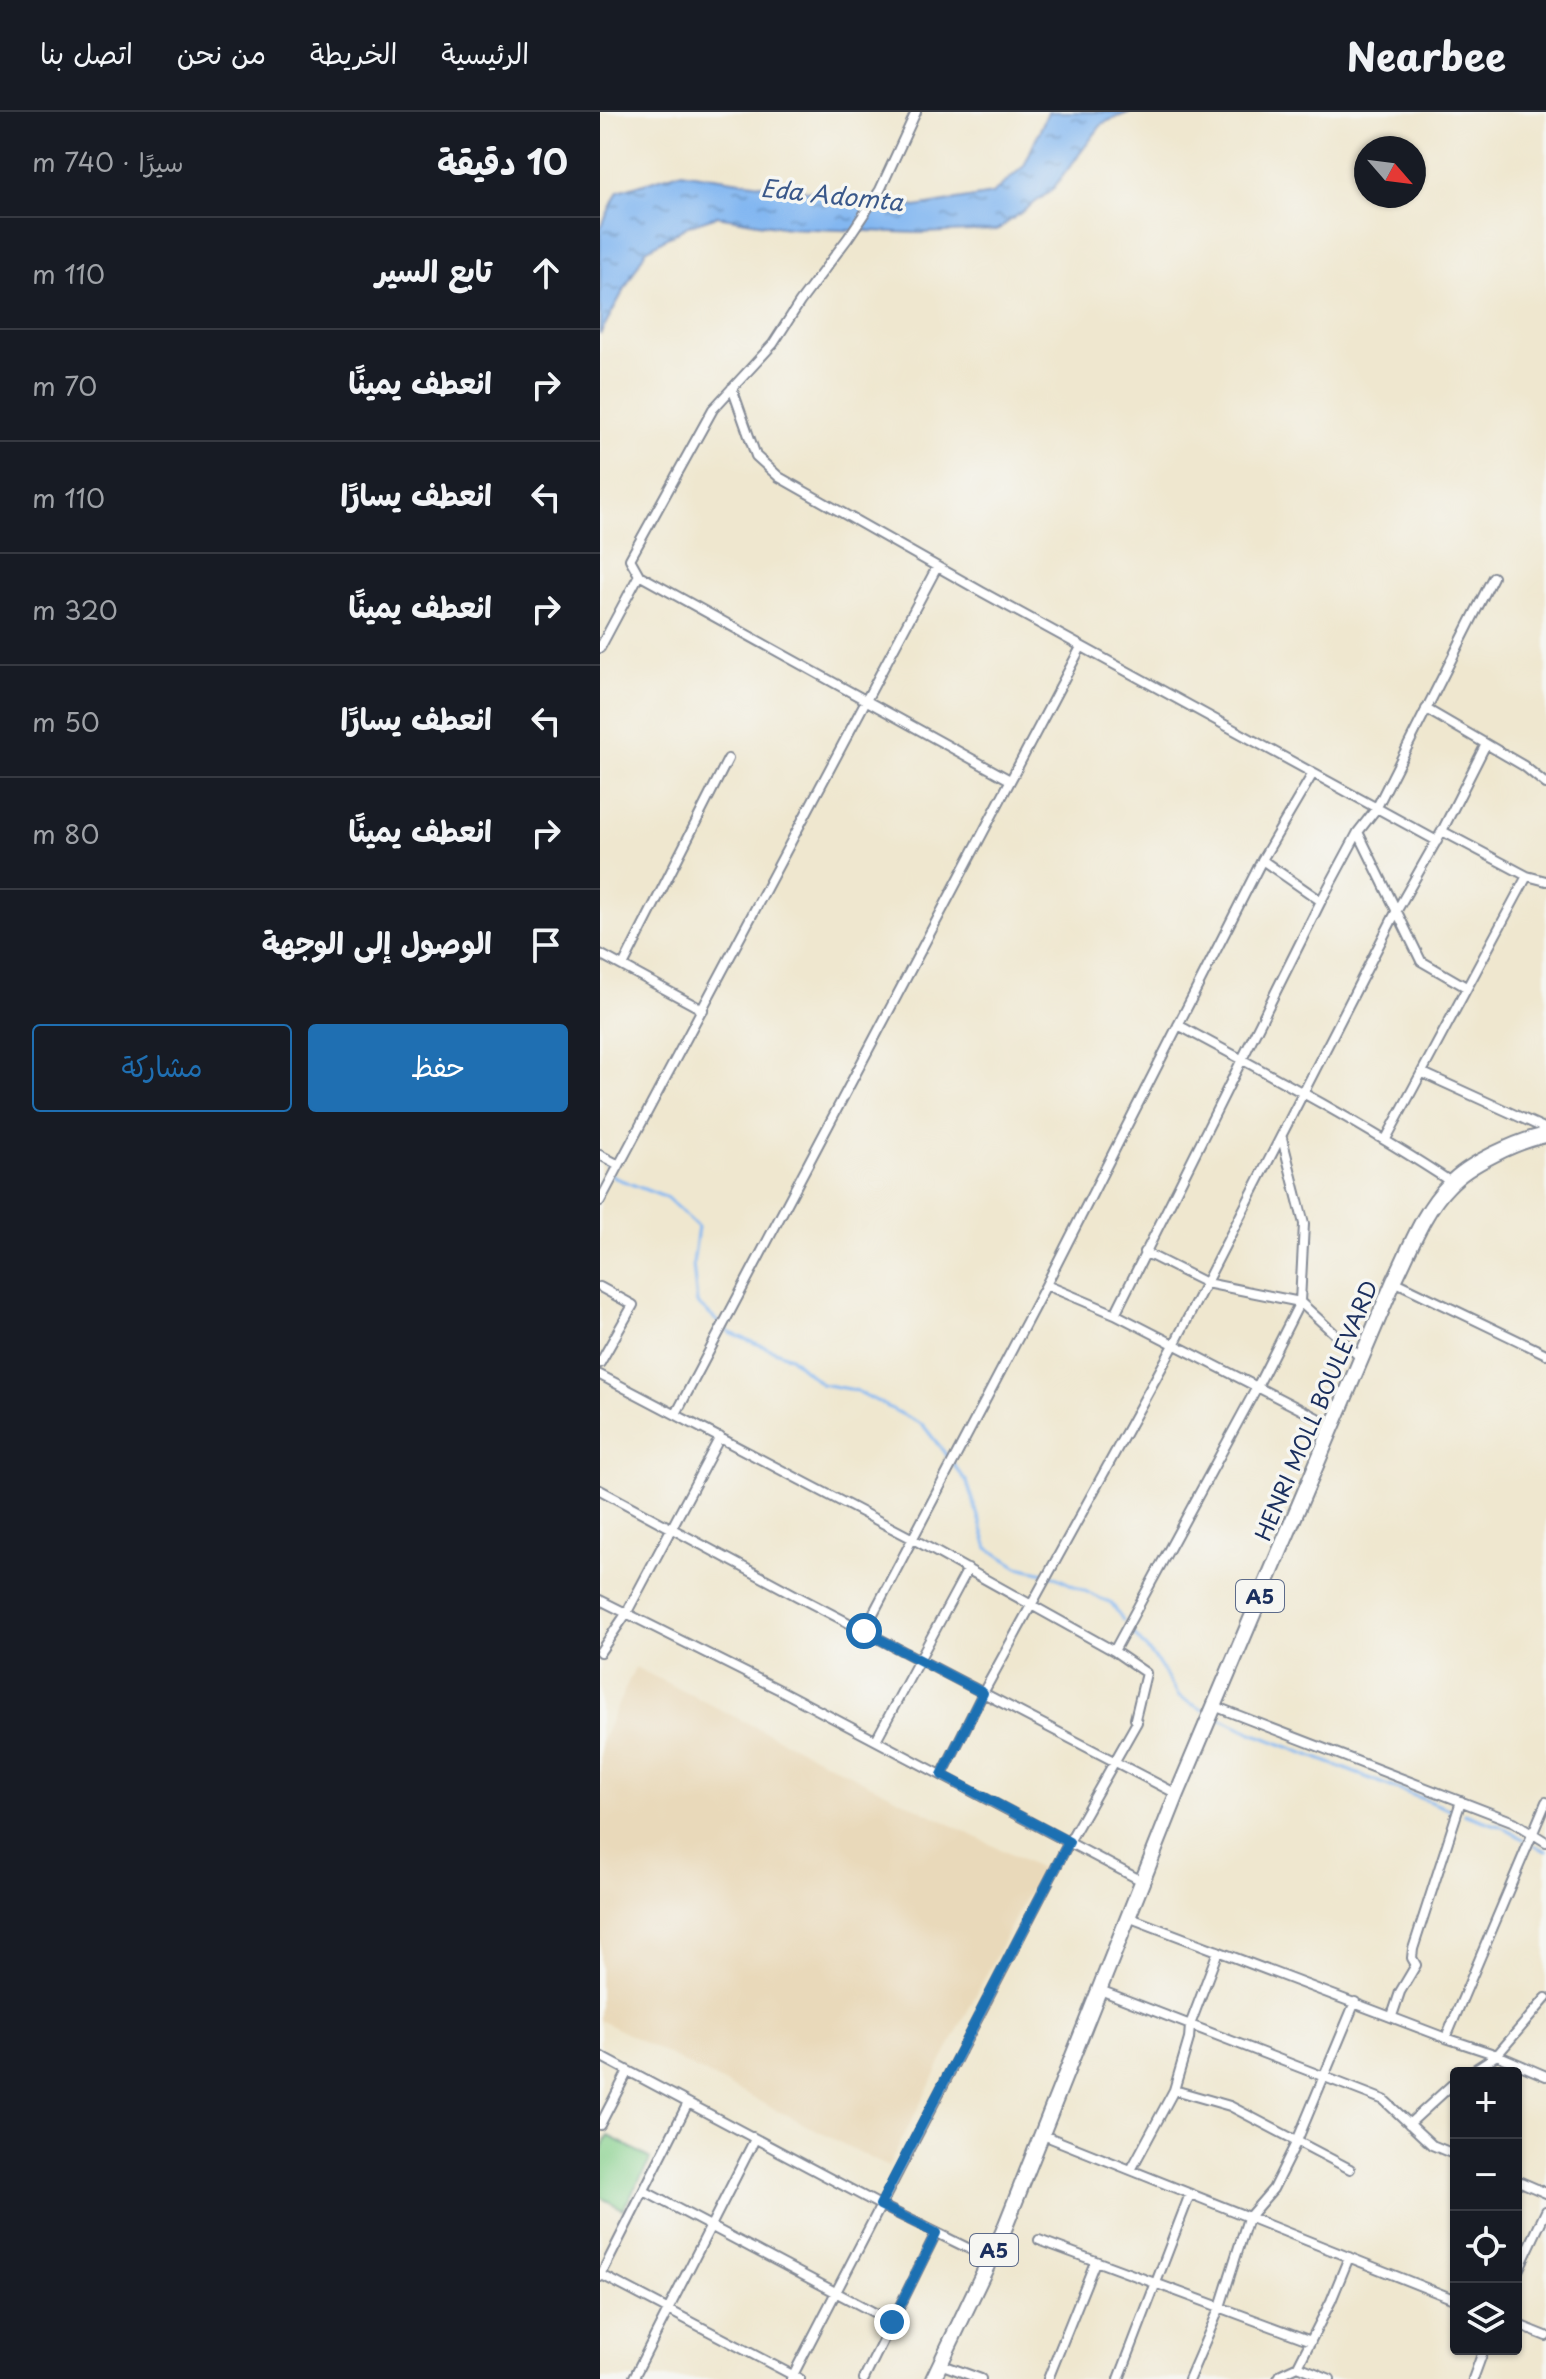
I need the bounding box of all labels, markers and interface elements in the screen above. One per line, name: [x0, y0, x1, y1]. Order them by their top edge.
text: Nearbee: [1347, 27, 1506, 84]
text: اتصل بنا: [40, 31, 133, 74]
text: من نحن: [177, 31, 266, 74]
text: الخريطة: [310, 31, 397, 74]
text: الرئيسية: [441, 31, 529, 74]
text: 10 دقيقة: [437, 135, 568, 187]
north arrow: [1354, 136, 1426, 208]
text: سيرًا · 740 m: [32, 142, 184, 181]
water label: Eda Adomta: [759, 169, 906, 219]
text: تابع السير: [375, 247, 492, 292]
icon: ahead: [524, 251, 568, 295]
text: 110 m: [32, 254, 105, 293]
text: انعطف يمينًا: [348, 359, 492, 404]
icon: right: [524, 363, 568, 407]
text: 70 m: [32, 366, 97, 405]
text: انعطف يسارًا: [341, 471, 492, 516]
icon: left: [524, 475, 568, 519]
text: 110 m: [32, 478, 105, 517]
text: انعطف يمينًا: [348, 583, 492, 628]
icon: right: [524, 587, 568, 631]
text: 320 m: [32, 590, 118, 629]
text: انعطف يسارًا: [341, 695, 492, 740]
icon: left: [524, 699, 568, 743]
text: 50 m: [32, 702, 100, 741]
text: انعطف يمينًا: [348, 807, 492, 852]
icon: right: [524, 811, 568, 855]
text: 80 m: [32, 814, 99, 853]
text: الوصول إلى الوجهة: [262, 919, 492, 964]
icon: arrive: [524, 923, 568, 967]
button: مشاركة: [32, 1024, 292, 1112]
button: حفظ: [308, 1024, 568, 1112]
street label: HENRI MOLL BOULEVARD: [1245, 1274, 1385, 1546]
road number: A5: [1236, 1580, 1284, 1612]
route start: [846, 1613, 882, 1649]
map controls: [1450, 2067, 1522, 2355]
button: +: [1450, 2067, 1522, 2139]
button: −: [1450, 2139, 1522, 2211]
button: locate: [1450, 2211, 1522, 2283]
road number: A5: [970, 2234, 1018, 2266]
button: layers: [1450, 2283, 1522, 2355]
route end: [874, 2304, 910, 2340]

